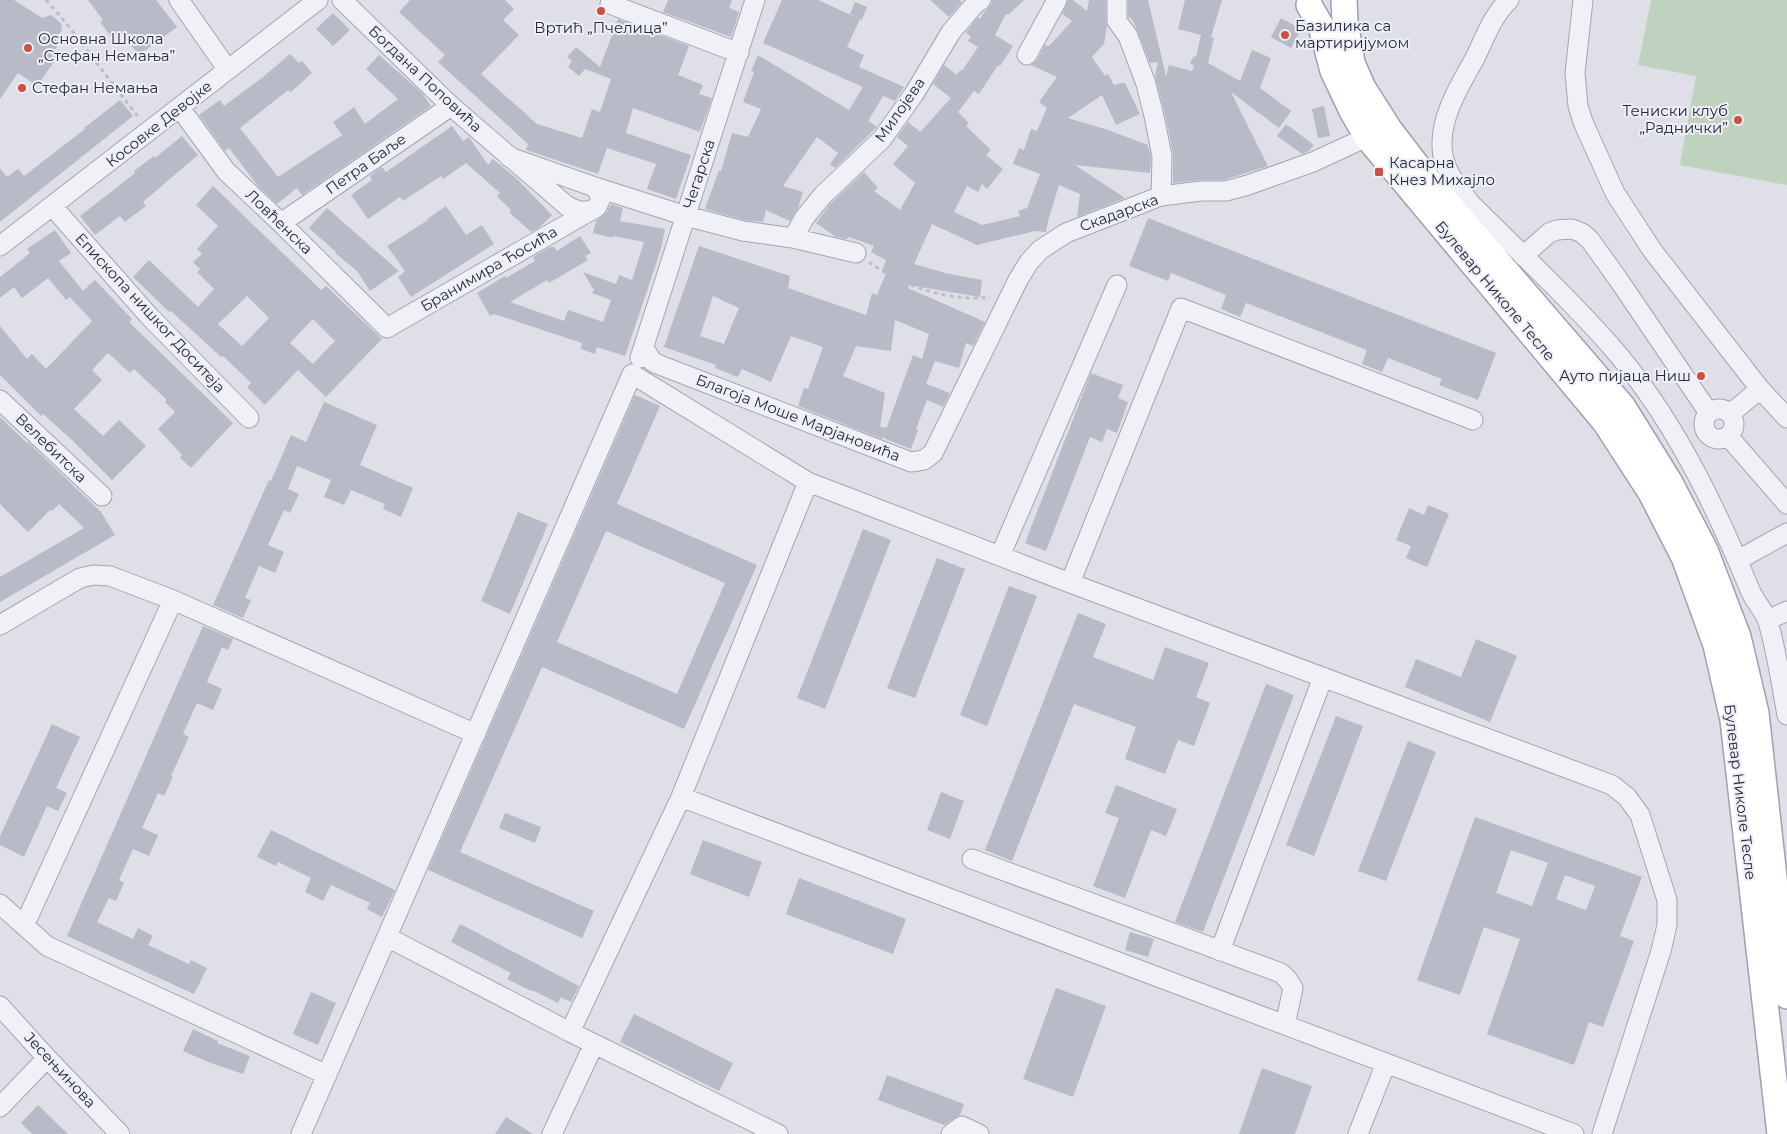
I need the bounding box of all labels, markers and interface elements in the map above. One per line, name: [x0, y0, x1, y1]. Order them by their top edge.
marker: Вртић „Пчелица”: [595, 5, 607, 17]
place label: Базилика са мартиријумом: [1295, 16, 1409, 52]
place label: Вртић „Пчелица”: [534, 18, 668, 37]
street label: Богдана Поповића: [365, 21, 486, 136]
place label: Основна Школа „Стефан Немања”: [38, 29, 175, 65]
marker: Базилика са мартиријумом: [1279, 29, 1291, 41]
marker: Основна Школа „Стефан Немања”: [22, 42, 34, 54]
street label: Милојева: [870, 74, 929, 146]
street label: Косовке Девојке: [102, 76, 216, 171]
place label: Стефан Немања: [32, 78, 158, 97]
marker: Стефан Немања: [16, 82, 28, 94]
place label: Тениски клуб „Раднички”: [1623, 101, 1728, 137]
marker: Тениски клуб „Раднички”: [1732, 114, 1744, 126]
street label: Петра Баље: [322, 129, 410, 198]
street label: Чегарска: [678, 137, 719, 211]
place label: Касарна Кнез Михајло: [1389, 153, 1495, 189]
marker: Касарна Кнез Михајло: [1373, 166, 1385, 178]
street label: Ловћенска: [242, 185, 317, 258]
street label: Скадарска: [1077, 189, 1161, 236]
street label: Булевар Николе Тесле: [1431, 217, 1560, 365]
street label: Бранимира Ћосића: [417, 222, 561, 316]
street label: Епископа нишког Доситеја: [71, 229, 230, 397]
place label: Ауто пијаца Ниш: [1559, 366, 1691, 385]
street label: Благоја Моше Марјановића: [693, 370, 903, 465]
marker: Ауто пијаца Ниш: [1695, 370, 1707, 382]
street label: Велебитска: [12, 409, 91, 486]
street label: Булевар Николе Тесле: [1720, 703, 1761, 881]
street label: Јесењинова: [20, 1028, 100, 1112]

